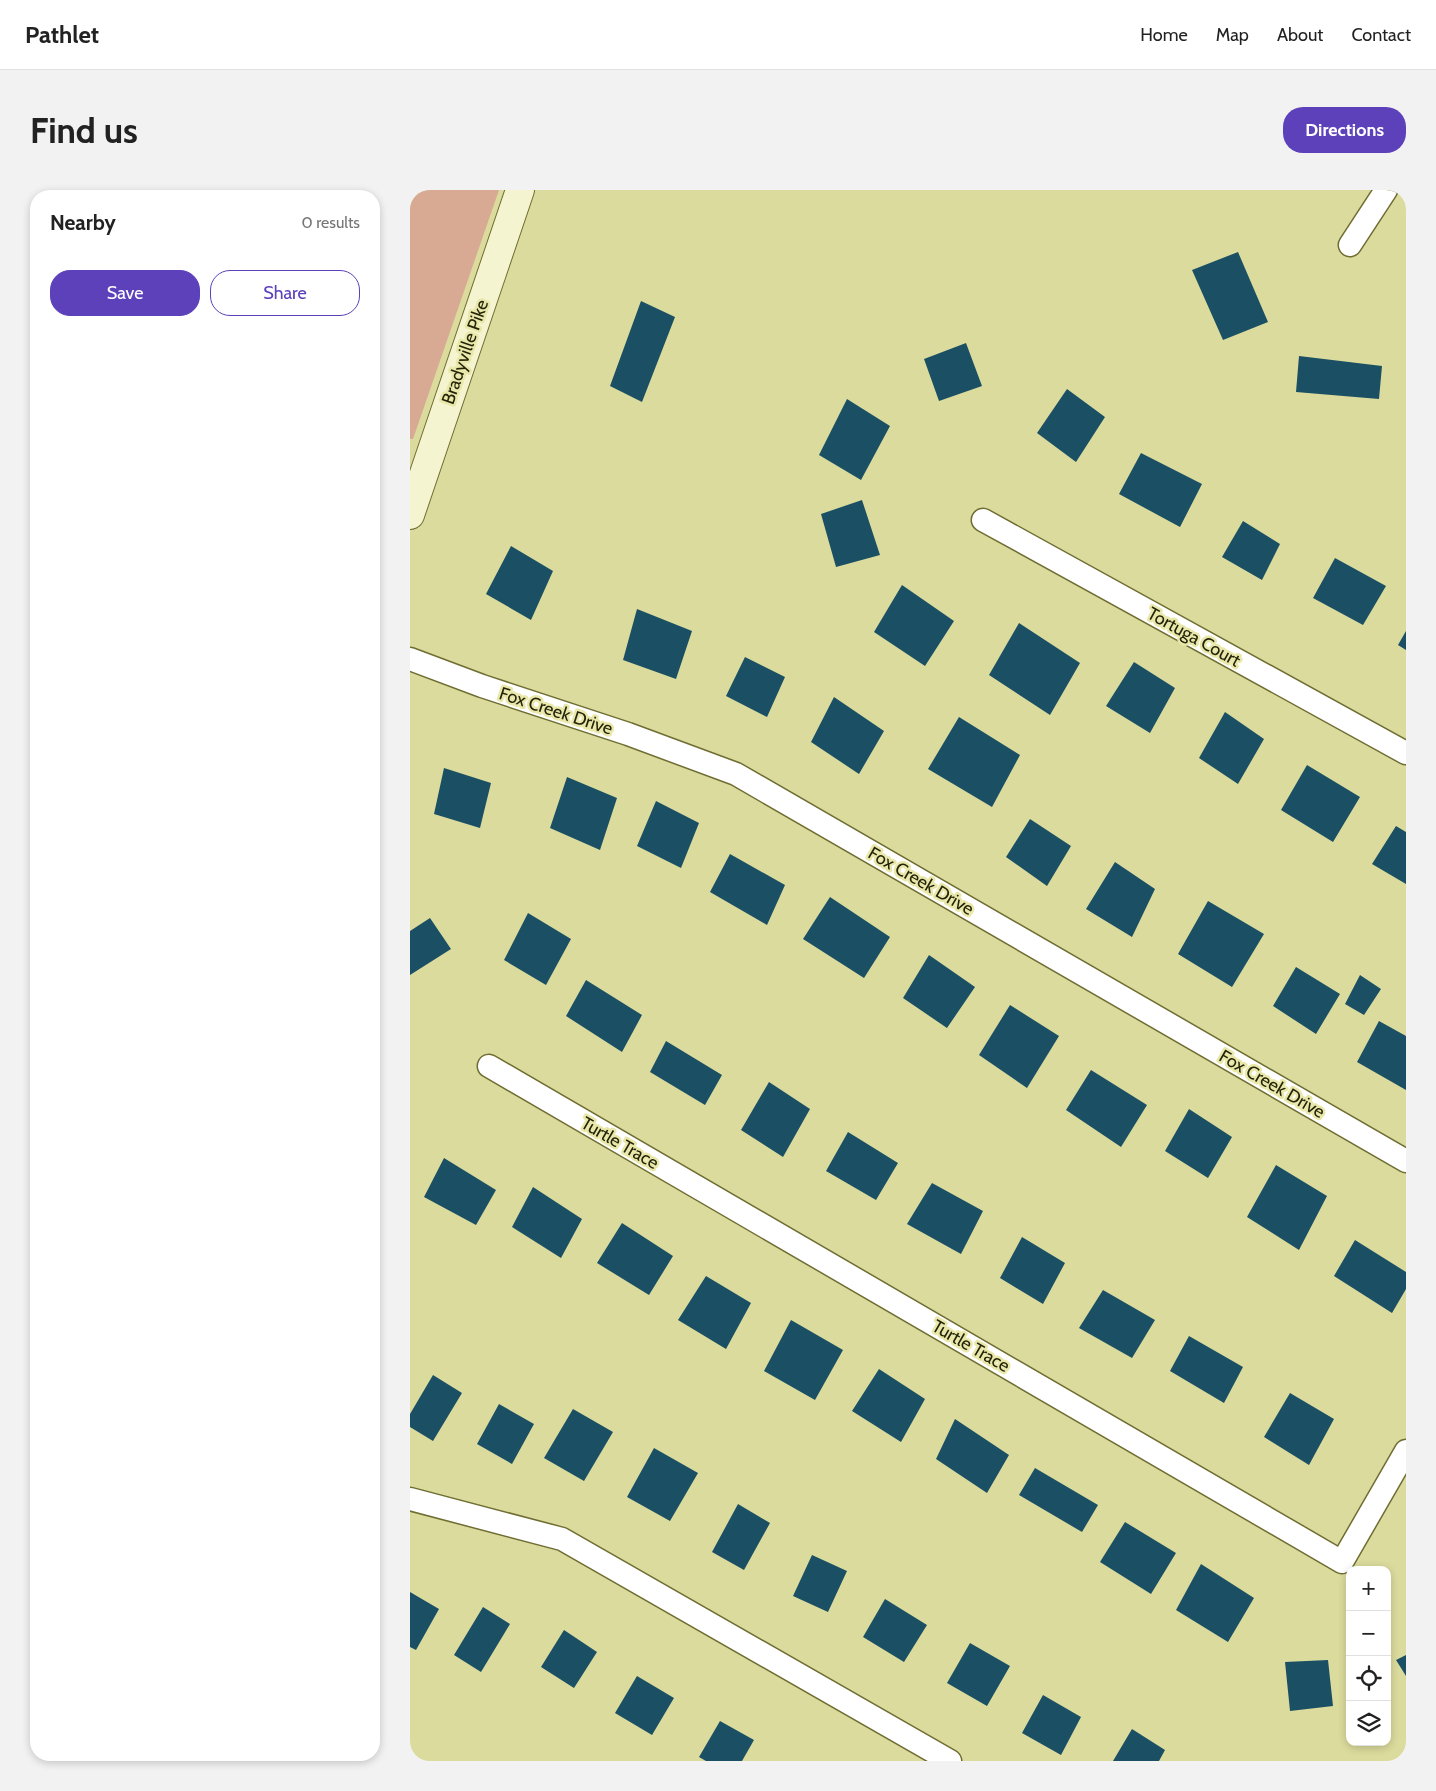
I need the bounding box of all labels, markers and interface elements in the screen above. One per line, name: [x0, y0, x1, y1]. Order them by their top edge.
text: Pathlet: [25, 20, 99, 49]
text: Home: [1140, 24, 1188, 46]
text: Map: [1216, 24, 1249, 46]
text: About: [1277, 24, 1323, 46]
text: Contact: [1351, 24, 1411, 46]
button: Directions: [1283, 107, 1406, 153]
text: Find us: [30, 109, 138, 152]
text: Nearby: [50, 210, 116, 235]
text: 0 results: [301, 213, 360, 232]
button: Save: [50, 270, 200, 316]
button: Share: [210, 270, 360, 316]
street label: Bradyville Pike: [437, 297, 493, 407]
street label: Tortuga Court: [1144, 602, 1244, 672]
street label: Fox Creek Drive: [496, 682, 616, 740]
street label: Fox Creek Drive: [864, 842, 978, 920]
street label: Fox Creek Drive: [1215, 1045, 1329, 1123]
street label: Turtle Trace: [577, 1112, 663, 1174]
street label: Turtle Trace: [928, 1315, 1014, 1377]
map controls: [1346, 1566, 1391, 1746]
button: +: [1346, 1566, 1391, 1611]
button: −: [1346, 1611, 1391, 1656]
button: locate: [1346, 1656, 1391, 1701]
button: layers: [1346, 1701, 1391, 1746]

